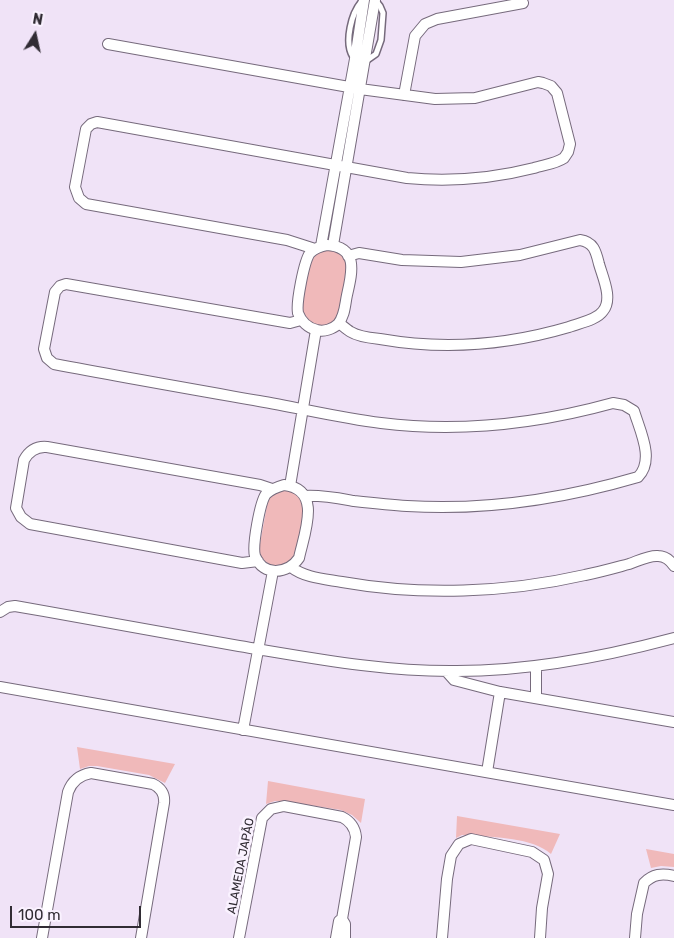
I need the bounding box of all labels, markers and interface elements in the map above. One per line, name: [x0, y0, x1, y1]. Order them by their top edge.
north arrow: [10, 10, 60, 60]
text: N: [31, 10, 44, 29]
street label: ALAMEDA JAPÃO: [225, 817, 257, 915]
scale bar: [12, 896, 144, 928]
text: 100 m: [18, 906, 60, 924]

